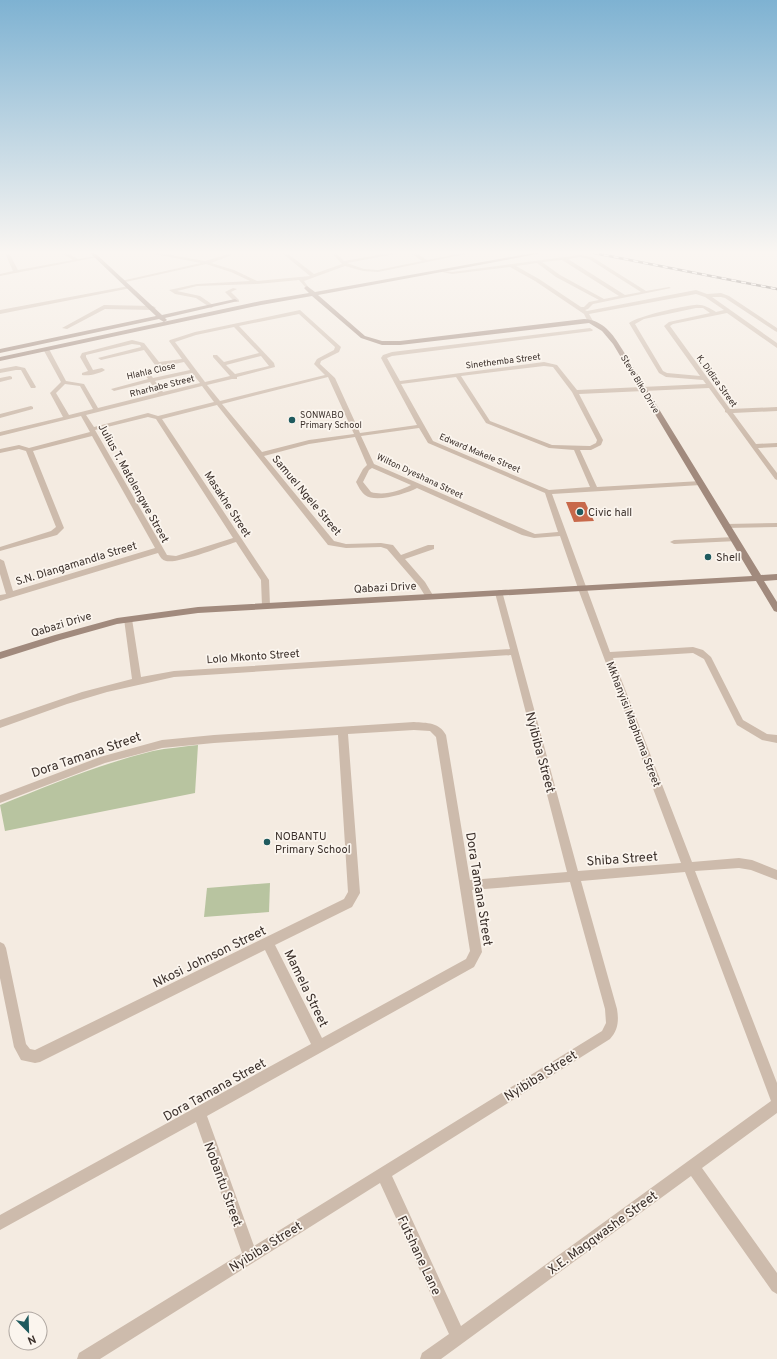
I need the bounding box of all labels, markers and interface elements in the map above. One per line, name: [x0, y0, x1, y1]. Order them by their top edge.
street label: Sinethemba Street: [465, 351, 541, 372]
street label: Steve Biko Drive: [618, 353, 661, 415]
street label: K. Didiza Street: [694, 353, 739, 410]
street label: Hlahla Close: [126, 360, 177, 382]
street label: Rharhabe Street: [129, 373, 196, 400]
place label: SONWABO Primary School: [300, 410, 362, 431]
marker: SONWABO Primary School: [287, 415, 297, 425]
street label: Julius T. Matolengwe Street: [95, 421, 172, 546]
street label: Edward Makele Street: [438, 431, 522, 476]
street label: Samuel Ngele Street: [268, 452, 344, 539]
street label: Wilton Dyeshana Street: [375, 452, 465, 501]
street label: Masakhe Street: [201, 469, 254, 540]
place label: Civic hall: [588, 506, 632, 520]
marker: Civic hall: [575, 507, 585, 517]
street label: S.N. Dlangamandla Street: [14, 539, 139, 589]
place label: Shell: [716, 551, 741, 565]
marker: Shell: [703, 552, 713, 562]
street label: Qabazi Drive: [353, 579, 417, 597]
street label: Qabazi Drive: [29, 609, 93, 641]
street label: Lolo Mkonto Street: [206, 647, 300, 667]
street label: Mkhanyisi Maphuma Street: [603, 660, 663, 789]
street label: Nyibiba Street: [521, 710, 558, 795]
street label: Dora Tamana Street: [30, 730, 144, 782]
place label: NOBANTU Primary School: [275, 830, 351, 857]
street label: Dora Tamana Street: [461, 831, 495, 947]
marker: NOBANTU Primary School: [262, 837, 272, 847]
street label: Shiba Street: [586, 850, 658, 870]
street label: Nkosi Johnson Street: [151, 923, 269, 992]
street label: Mamela Street: [280, 947, 331, 1030]
street label: Nyibiba Street: [502, 1048, 581, 1106]
street label: Dora Tamana Street: [161, 1056, 269, 1126]
street label: Nobantu Street: [199, 1140, 245, 1229]
street label: X.E. Magqwashe Street: [545, 1188, 661, 1279]
street label: Futshane Lane: [393, 1214, 444, 1298]
street label: Nyibiba Street: [227, 1219, 306, 1277]
north arrow: [8, 1311, 48, 1351]
text: N: [25, 1331, 38, 1347]

